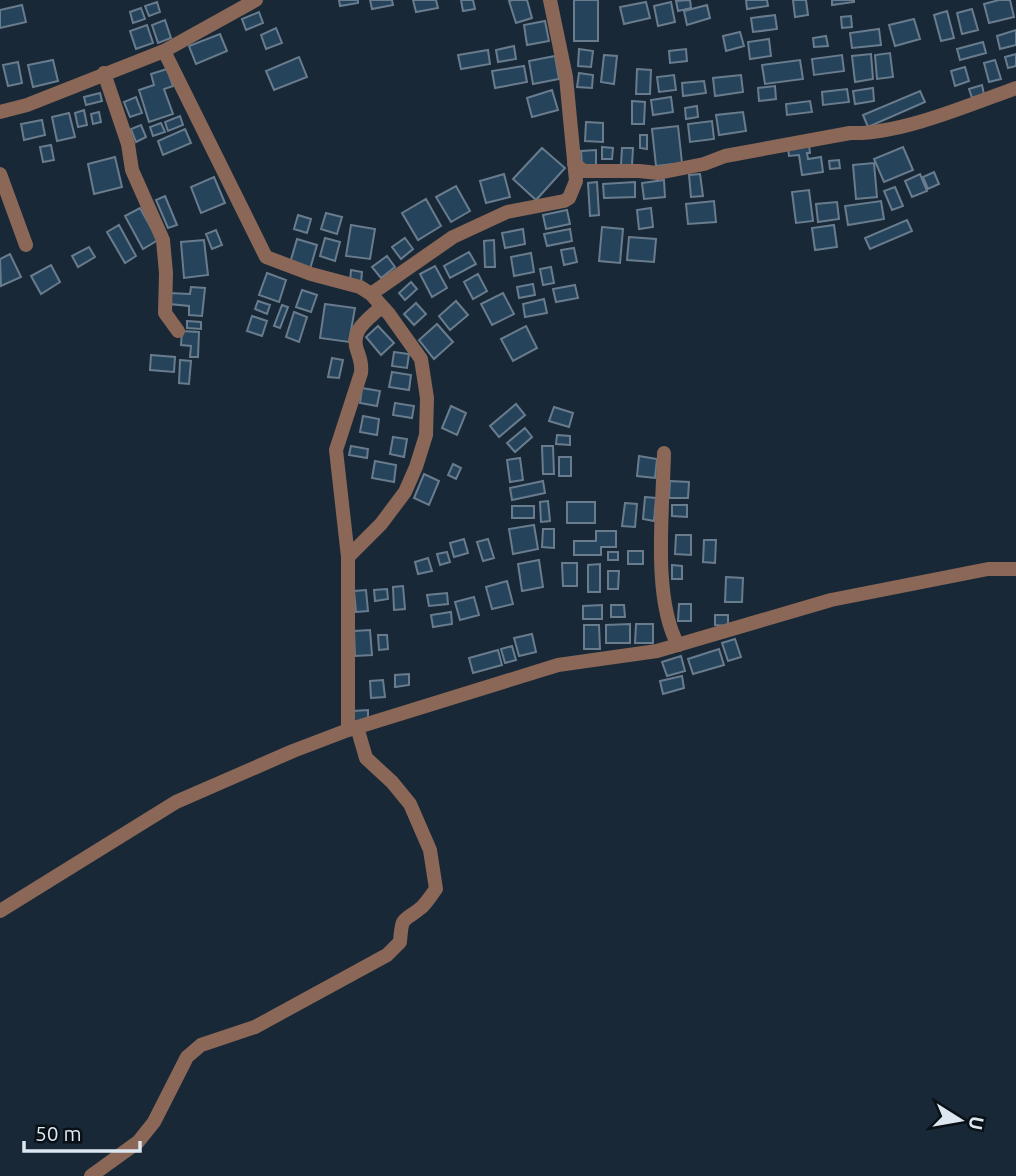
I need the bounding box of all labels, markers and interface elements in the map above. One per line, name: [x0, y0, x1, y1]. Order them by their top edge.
north arrow: [925, 1085, 995, 1155]
scale bar: [24, 1110, 140, 1154]
text: U: [965, 1115, 989, 1132]
text: 50 m: [35, 1121, 82, 1145]

